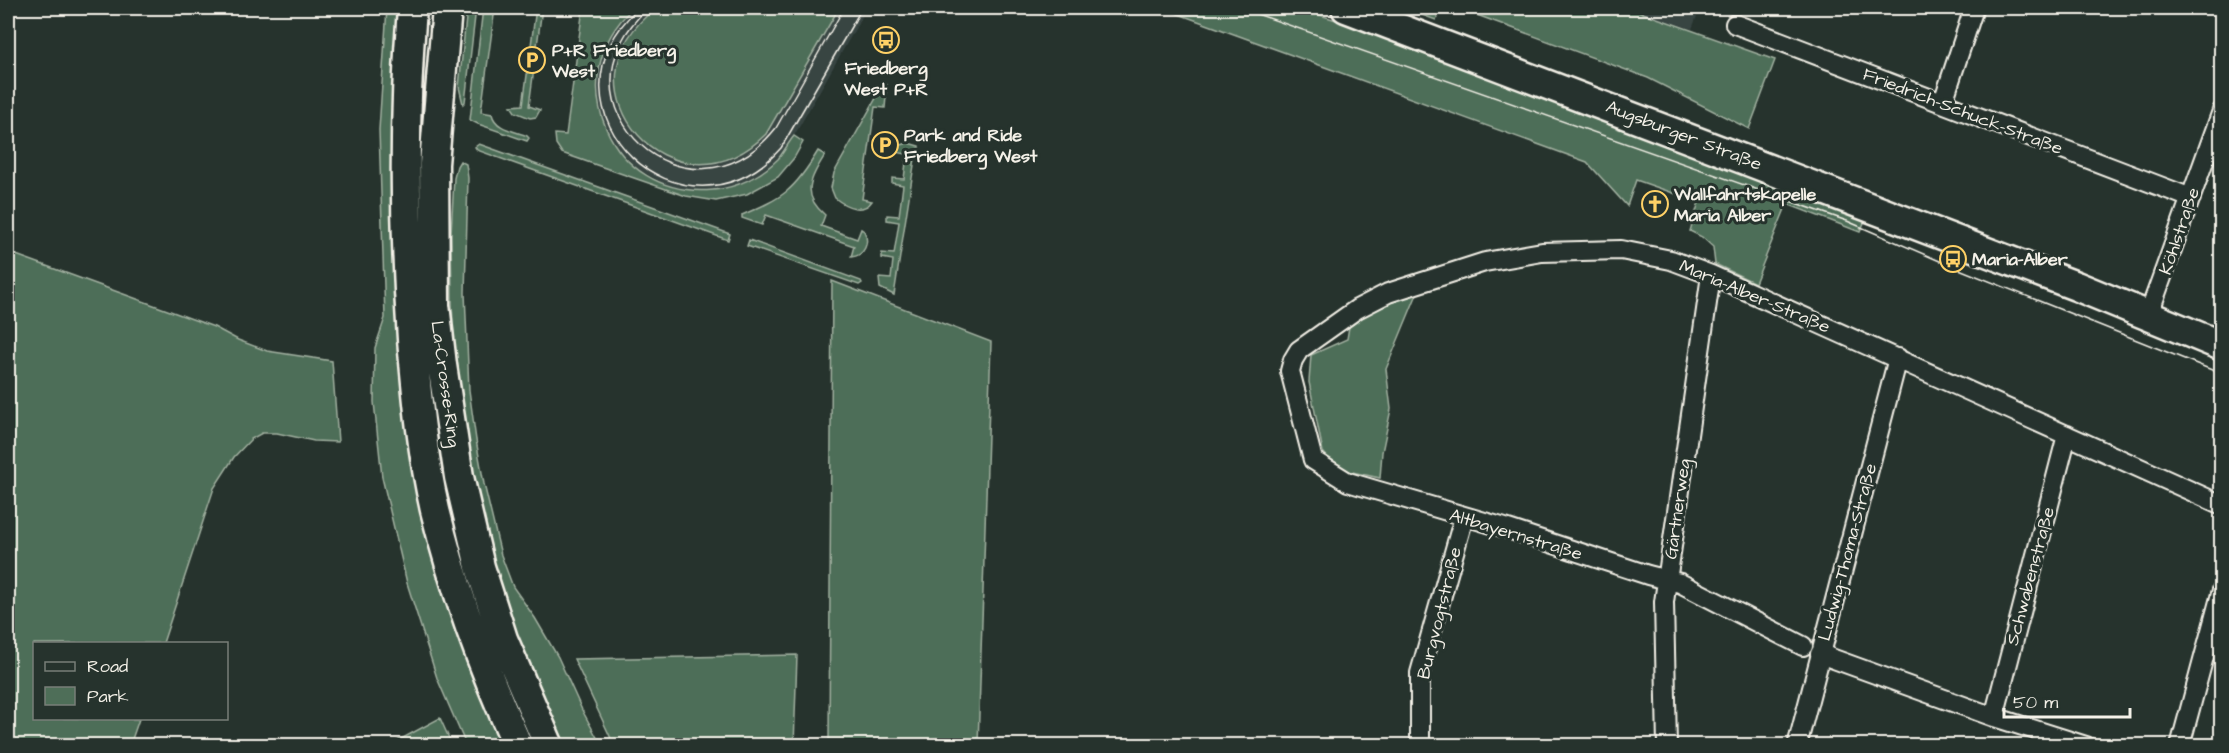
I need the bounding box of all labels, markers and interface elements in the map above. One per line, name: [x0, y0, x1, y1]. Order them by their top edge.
bus stop icon: Friedberg West P+R: [871, 25, 901, 55]
place label: P+R Friedberg West: [551, 38, 677, 84]
parking icon: P+R Friedberg West: [517, 45, 547, 75]
place label: Friedberg West P+R: [843, 56, 928, 102]
street label: Friedrich-Schuck-Straße: [1859, 62, 2067, 161]
street label: Augsburger Straße: [1602, 94, 1765, 178]
place label: Park and Ride Friedberg West: [904, 123, 1038, 170]
parking icon: Park and Ride Friedberg West: [870, 130, 900, 160]
place label: Wallfahrtskapelle Maria Alber: [1673, 182, 1816, 228]
street label: Köhlstraße: [2153, 184, 2206, 278]
church icon: Wallfahrtskapelle Maria Alber: [1640, 189, 1670, 219]
bus stop icon: Maria-Alber: [1938, 244, 1968, 274]
place label: Maria-Alber: [1972, 247, 2068, 272]
street label: Maria-Alber-Straße: [1676, 253, 1834, 340]
street label: La-Crosse-Ring: [423, 319, 467, 449]
street label: Gärtnerweg: [1658, 457, 1698, 561]
street label: Ludwig-Thoma-Straße: [1812, 461, 1884, 644]
street label: Altbayernstraße: [1446, 502, 1585, 568]
street label: Schwabenstraße: [2000, 504, 2061, 648]
street label: Burgvogtstraße: [1411, 544, 1469, 682]
legend: [33, 642, 228, 720]
text: Road: [87, 654, 128, 679]
scale bar: [2004, 681, 2130, 719]
text: Park: [87, 684, 129, 709]
text: 50 m: [2013, 690, 2058, 715]

